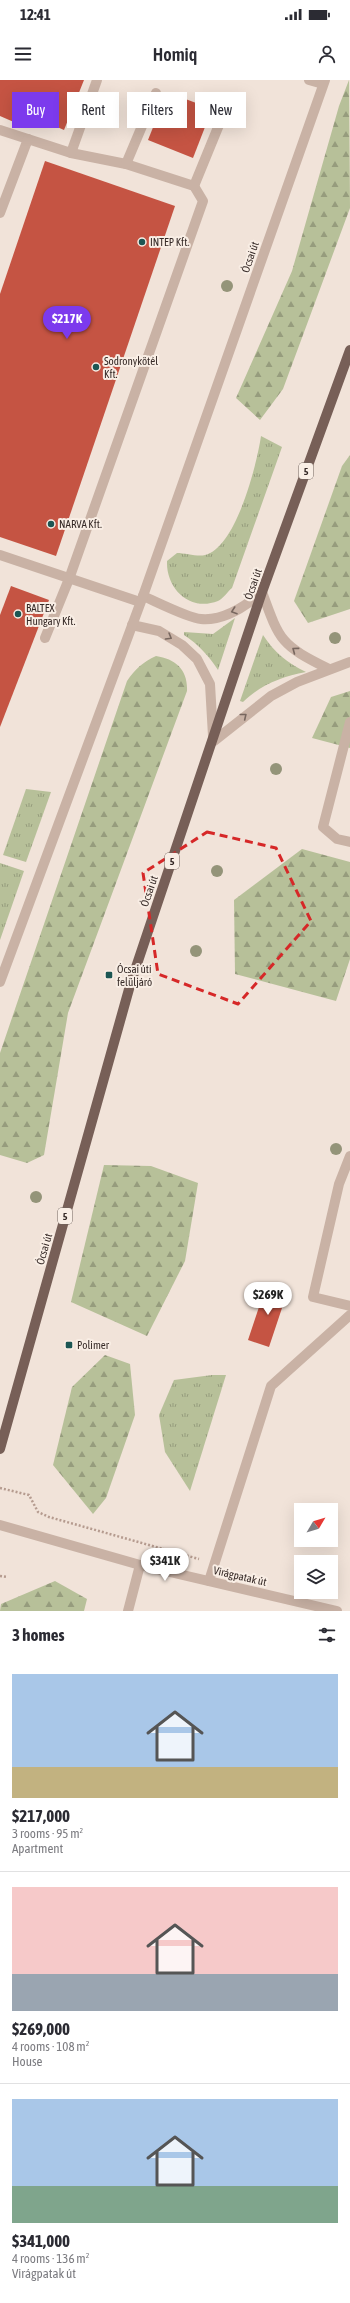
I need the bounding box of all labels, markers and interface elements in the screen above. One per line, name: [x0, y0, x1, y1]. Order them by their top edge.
text: 12:41: [20, 6, 51, 23]
icon: menu: [12, 43, 34, 65]
icon: person: [316, 43, 338, 65]
text: Homiq: [153, 44, 197, 65]
chip: Buy: [12, 92, 59, 128]
chip: Rent: [67, 92, 119, 128]
chip: Filters: [127, 92, 187, 128]
chip: New: [195, 92, 246, 128]
place label: INTEP Kft.: [150, 236, 189, 248]
marker: INTEP Kft.: [137, 237, 147, 247]
street label: Ócsai út: [239, 240, 261, 274]
pin: $217K: [39, 306, 95, 340]
text: $217K: [52, 311, 82, 326]
place label: Sodronykötél Kft.: [104, 355, 158, 380]
marker: Sodronykötél Kft.: [91, 362, 101, 372]
road number: 5: [299, 463, 313, 479]
place label: NARVA Kft.: [59, 518, 102, 530]
marker: NARVA Kft.: [46, 519, 56, 529]
street label: Ócsai út: [242, 567, 264, 601]
place label: BALTEX Hungary Kft.: [26, 602, 76, 627]
one-way arrow: [231, 606, 238, 615]
marker: BALTEX Hungary Kft.: [13, 609, 23, 619]
one-way arrow: [165, 633, 172, 640]
one-way arrow: [292, 648, 299, 655]
one-way arrow: [240, 714, 247, 721]
road number: 5: [165, 853, 179, 869]
street label: Ócsai út: [138, 874, 160, 908]
place label: Ócsai úti felüljáró: [117, 963, 152, 988]
marker: Ócsai úti felüljáró: [104, 970, 114, 980]
road number: 5: [58, 1208, 72, 1224]
street label: Ócsai út: [34, 1232, 54, 1266]
pin: $269K: [240, 1282, 296, 1316]
text: $269K: [253, 1287, 283, 1302]
place label: Polimer: [77, 1339, 110, 1351]
marker: Polimer: [64, 1340, 74, 1350]
north arrow: [294, 1503, 338, 1547]
map controls: [294, 1503, 338, 1599]
pin: $341K: [137, 1548, 193, 1582]
text: $341K: [150, 1553, 180, 1568]
button: layers: [294, 1555, 338, 1599]
street label: Virágpatak út: [212, 1564, 268, 1588]
icon: filters: [316, 1624, 338, 1646]
text: 3 homes: [12, 1625, 65, 1645]
icon: home: [139, 1700, 211, 1772]
text: $217,000: [12, 1806, 70, 1826]
text: 3 rooms · 95 m²: [12, 1826, 83, 1841]
text: Apartment: [12, 1841, 63, 1856]
icon: home: [139, 1913, 211, 1985]
text: $269,000: [12, 2019, 70, 2039]
text: 4 rooms · 108 m²: [12, 2039, 89, 2054]
text: House: [12, 2054, 42, 2069]
icon: home: [139, 2125, 211, 2197]
text: $341,000: [12, 2231, 70, 2251]
text: 4 rooms · 136 m²: [12, 2251, 89, 2266]
text: Virágpatak út: [12, 2266, 76, 2281]

